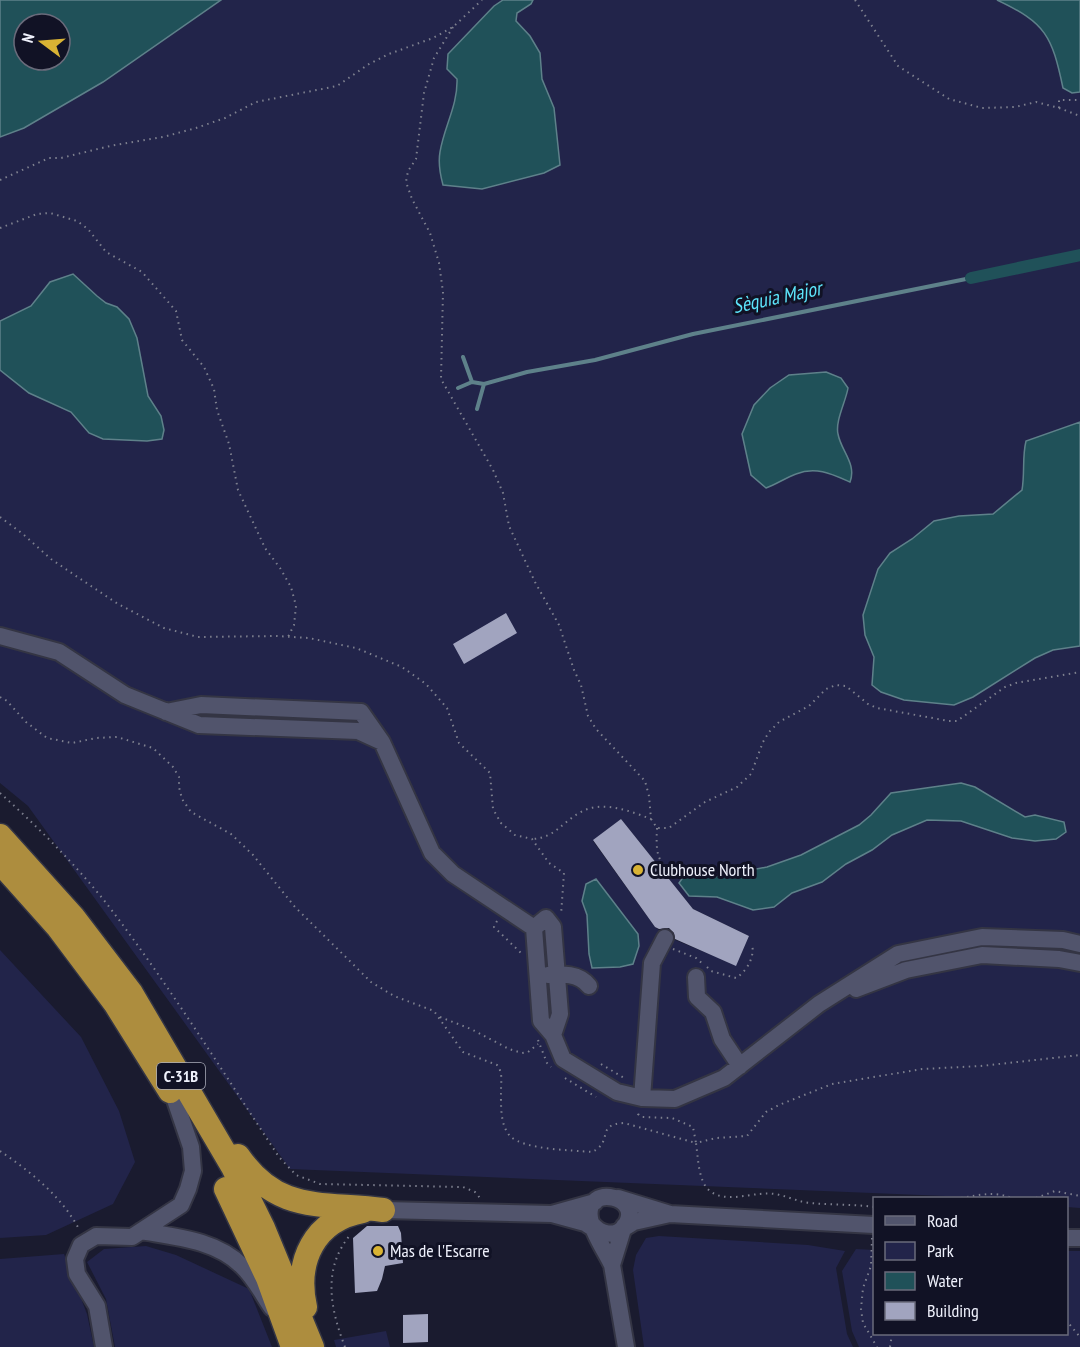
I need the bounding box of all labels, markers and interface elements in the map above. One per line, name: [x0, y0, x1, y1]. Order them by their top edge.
north arrow: [12, 12, 72, 72]
text: N: [17, 31, 38, 45]
water label: Sèquia Major: [730, 274, 826, 319]
place label: Clubhouse North: [650, 858, 755, 881]
marker: Clubhouse North: [631, 863, 645, 877]
road number: C-31B: [157, 1063, 205, 1089]
legend: [873, 1197, 1068, 1335]
text: Road: [927, 1209, 958, 1232]
place label: Mas de l'Escarre: [390, 1239, 490, 1262]
text: Park: [927, 1239, 954, 1262]
marker: Mas de l'Escarre: [371, 1244, 385, 1258]
text: Water: [927, 1269, 963, 1292]
text: Building: [927, 1299, 979, 1322]

